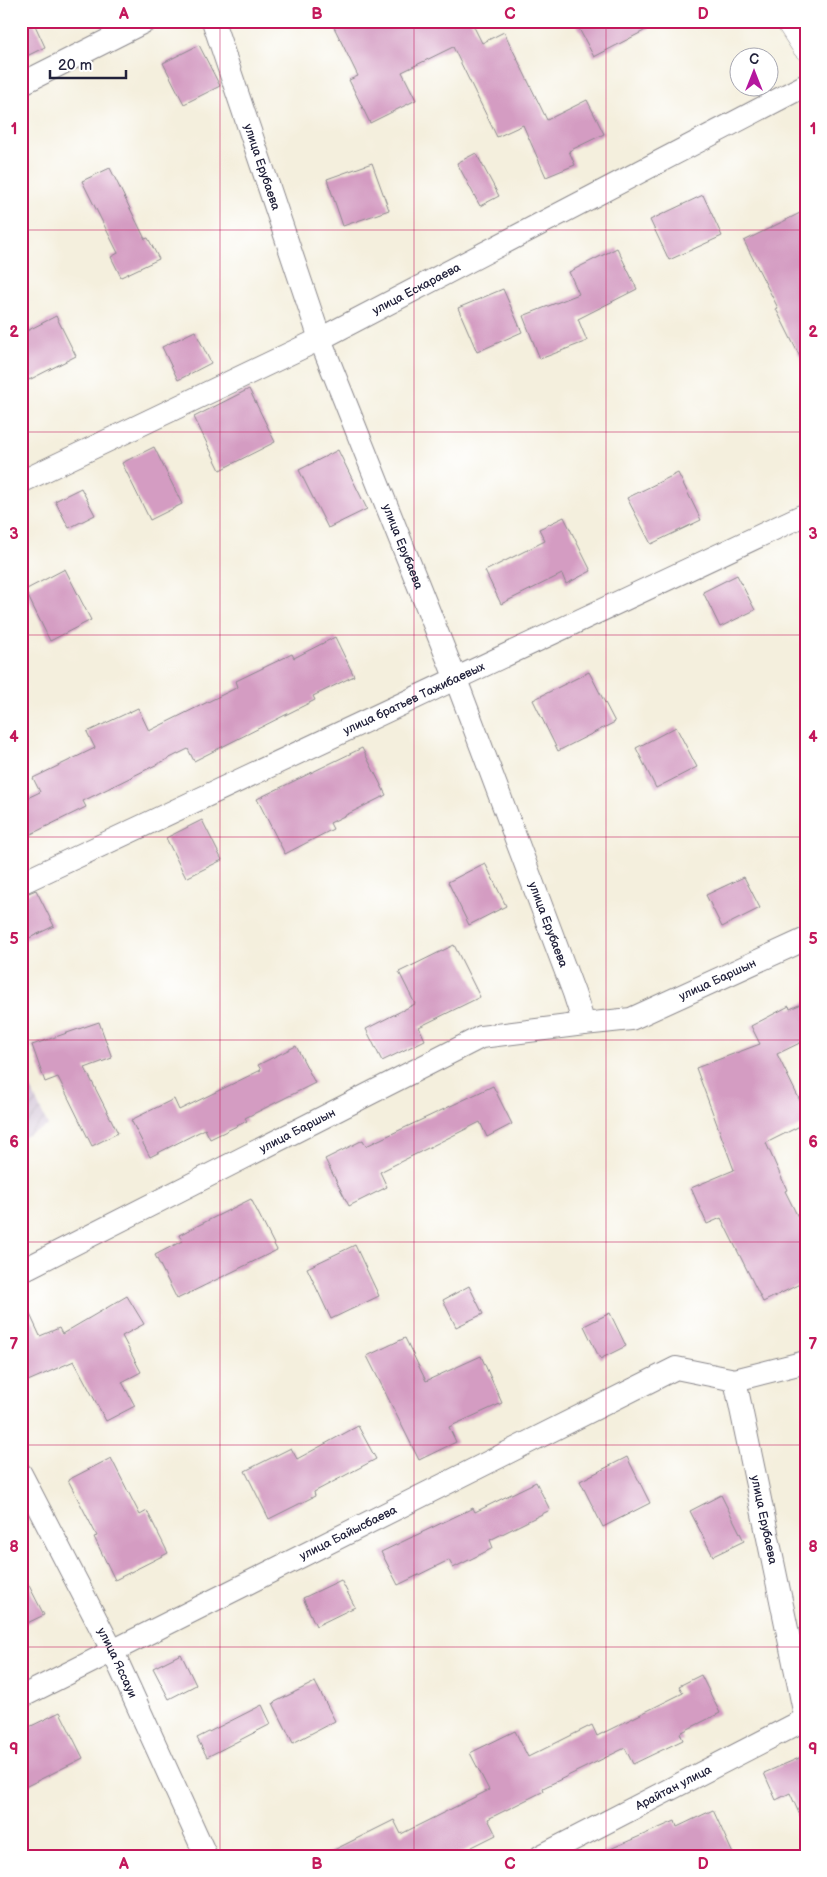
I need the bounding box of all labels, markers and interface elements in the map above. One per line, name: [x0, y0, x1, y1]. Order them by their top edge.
text: A: [118, 5, 129, 24]
text: B: [311, 5, 323, 24]
text: C: [504, 5, 516, 24]
text: D: [697, 5, 709, 24]
scale bar: [50, 48, 126, 80]
north arrow: [730, 48, 780, 98]
text: С: [749, 51, 759, 68]
text: 20 m: [58, 56, 92, 75]
text: 1: [11, 120, 17, 139]
text: 1: [810, 120, 816, 139]
street label: улица Ерубаева: [241, 122, 284, 212]
street label: улица Ескараева: [370, 260, 463, 318]
text: 2: [9, 323, 19, 342]
text: 2: [808, 323, 818, 342]
street label: улица Ерубаева: [379, 502, 427, 591]
text: 3: [9, 525, 19, 544]
text: 3: [808, 525, 818, 544]
street label: улица братьев Тажибаевых: [341, 658, 487, 738]
text: 4: [9, 728, 19, 747]
text: 4: [808, 728, 818, 747]
street label: улица Ерубаева: [525, 880, 571, 969]
text: 5: [9, 930, 19, 949]
text: 5: [808, 930, 818, 949]
street label: улица Баршын: [676, 955, 758, 1004]
street label: улица Баршын: [257, 1105, 338, 1156]
text: 6: [9, 1133, 19, 1152]
text: 6: [808, 1133, 818, 1152]
text: 7: [10, 1335, 19, 1354]
text: 7: [809, 1335, 818, 1354]
street label: улица Ерубаева: [748, 1474, 781, 1566]
street label: улица Байысбаева: [297, 1502, 399, 1563]
text: 8: [9, 1538, 19, 1557]
text: 8: [808, 1538, 818, 1557]
street label: улица Яссауи: [94, 1625, 140, 1700]
text: 9: [9, 1740, 19, 1759]
text: 9: [808, 1740, 818, 1759]
street label: Арайтан улица: [632, 1762, 714, 1814]
text: A: [118, 1855, 129, 1874]
text: B: [311, 1855, 323, 1874]
text: C: [504, 1855, 516, 1874]
text: D: [697, 1855, 709, 1874]

